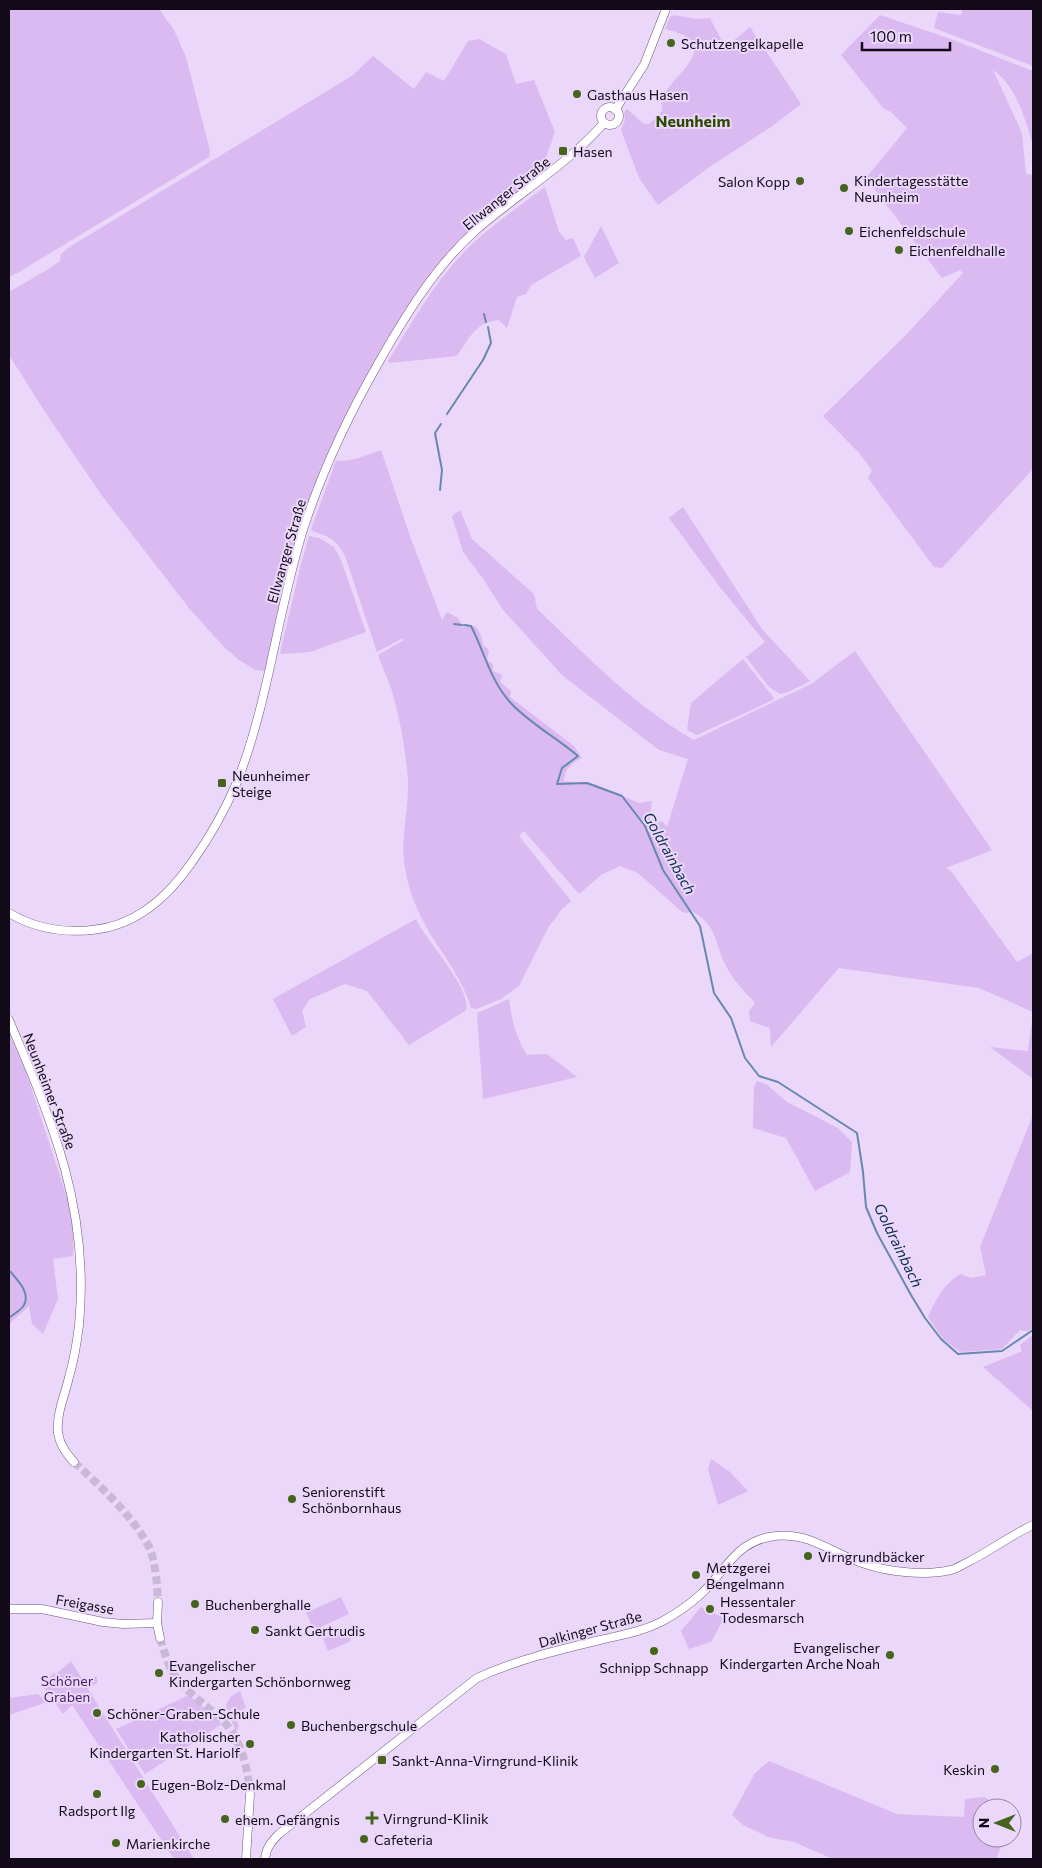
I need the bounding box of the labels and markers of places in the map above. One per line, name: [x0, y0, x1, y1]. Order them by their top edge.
place label: Schutzengelkapelle: [681, 35, 804, 52]
marker: Schutzengelkapelle: [665, 37, 677, 49]
place label: Gasthaus Hasen: [587, 86, 688, 103]
marker: Gasthaus Hasen: [571, 88, 583, 100]
place label: Hasen: [573, 143, 613, 160]
marker: Hasen: [557, 145, 569, 157]
place label: Kindertagesstätte Neunheim: [854, 172, 968, 205]
place label: Salon Kopp: [718, 173, 790, 190]
marker: Salon Kopp: [794, 175, 806, 187]
marker: Kindertagesstätte Neunheim: [838, 182, 850, 194]
place label: Eichenfeldschule: [859, 223, 966, 240]
marker: Eichenfeldschule: [843, 225, 855, 237]
place label: Eichenfeldhalle: [909, 242, 1005, 259]
marker: Eichenfeldhalle: [893, 244, 905, 256]
place label: Neunheimer Steige: [232, 767, 310, 800]
marker: Neunheimer Steige: [216, 777, 228, 789]
place label: Seniorenstift Schönbornhaus: [302, 1483, 401, 1516]
marker: Seniorenstift Schönbornhaus: [286, 1493, 298, 1505]
place label: Virngrundbäcker: [818, 1548, 925, 1565]
marker: Virngrundbäcker: [802, 1550, 814, 1562]
place label: Metzgerei Bengelmann: [706, 1559, 784, 1592]
marker: Metzgerei Bengelmann: [690, 1569, 702, 1581]
place label: Hessentaler Todesmarsch: [720, 1593, 804, 1626]
place label: Buchenberghalle: [205, 1596, 311, 1613]
marker: Buchenberghalle: [189, 1598, 201, 1610]
marker: Hessentaler Todesmarsch: [704, 1603, 716, 1615]
place label: Sankt Gertrudis: [265, 1622, 365, 1639]
marker: Sankt Gertrudis: [249, 1624, 261, 1636]
place label: Evangelischer Kindergarten Arche Noah: [720, 1639, 880, 1672]
marker: Schnipp Schnapp: [648, 1645, 660, 1657]
marker: Evangelischer Kindergarten Arche Noah: [884, 1649, 896, 1661]
place label: Evangelischer Kindergarten Schönbornweg: [169, 1657, 351, 1690]
place label: Schnipp Schnapp: [599, 1659, 709, 1676]
marker: Evangelischer Kindergarten Schönbornweg: [153, 1667, 165, 1679]
place label: Schöner-Graben-Schule: [107, 1705, 260, 1722]
marker: Schöner-Graben-Schule: [91, 1707, 103, 1719]
place label: Buchenbergschule: [301, 1717, 417, 1734]
marker: Buchenbergschule: [285, 1719, 297, 1731]
place label: Katholischer Kindergarten St. Hariolf: [90, 1728, 240, 1761]
marker: Katholischer Kindergarten St. Hariolf: [244, 1738, 256, 1750]
place label: Sankt-Anna-Virngrund-Klinik: [392, 1752, 579, 1769]
marker: Sankt-Anna-Virngrund-Klinik: [376, 1754, 388, 1766]
place label: Keskin: [943, 1761, 985, 1778]
marker: Keskin: [989, 1763, 1001, 1775]
place label: Eugen-Bolz-Denkmal: [151, 1776, 286, 1793]
marker: Eugen-Bolz-Denkmal: [135, 1778, 147, 1790]
marker: Radsport Ilg: [91, 1788, 103, 1800]
place label: Radsport Ilg: [59, 1802, 136, 1819]
place label: Virngrund-Klinik: [383, 1810, 489, 1827]
place label: ehem. Gefängnis: [235, 1811, 340, 1828]
marker: Virngrund-Klinik: [365, 1811, 379, 1825]
marker: ehem. Gefängnis: [219, 1813, 231, 1825]
place label: Cafeteria: [374, 1831, 433, 1848]
marker: Cafeteria: [358, 1833, 370, 1845]
place label: Marienkirche: [126, 1835, 210, 1852]
marker: Marienkirche: [110, 1837, 122, 1849]

